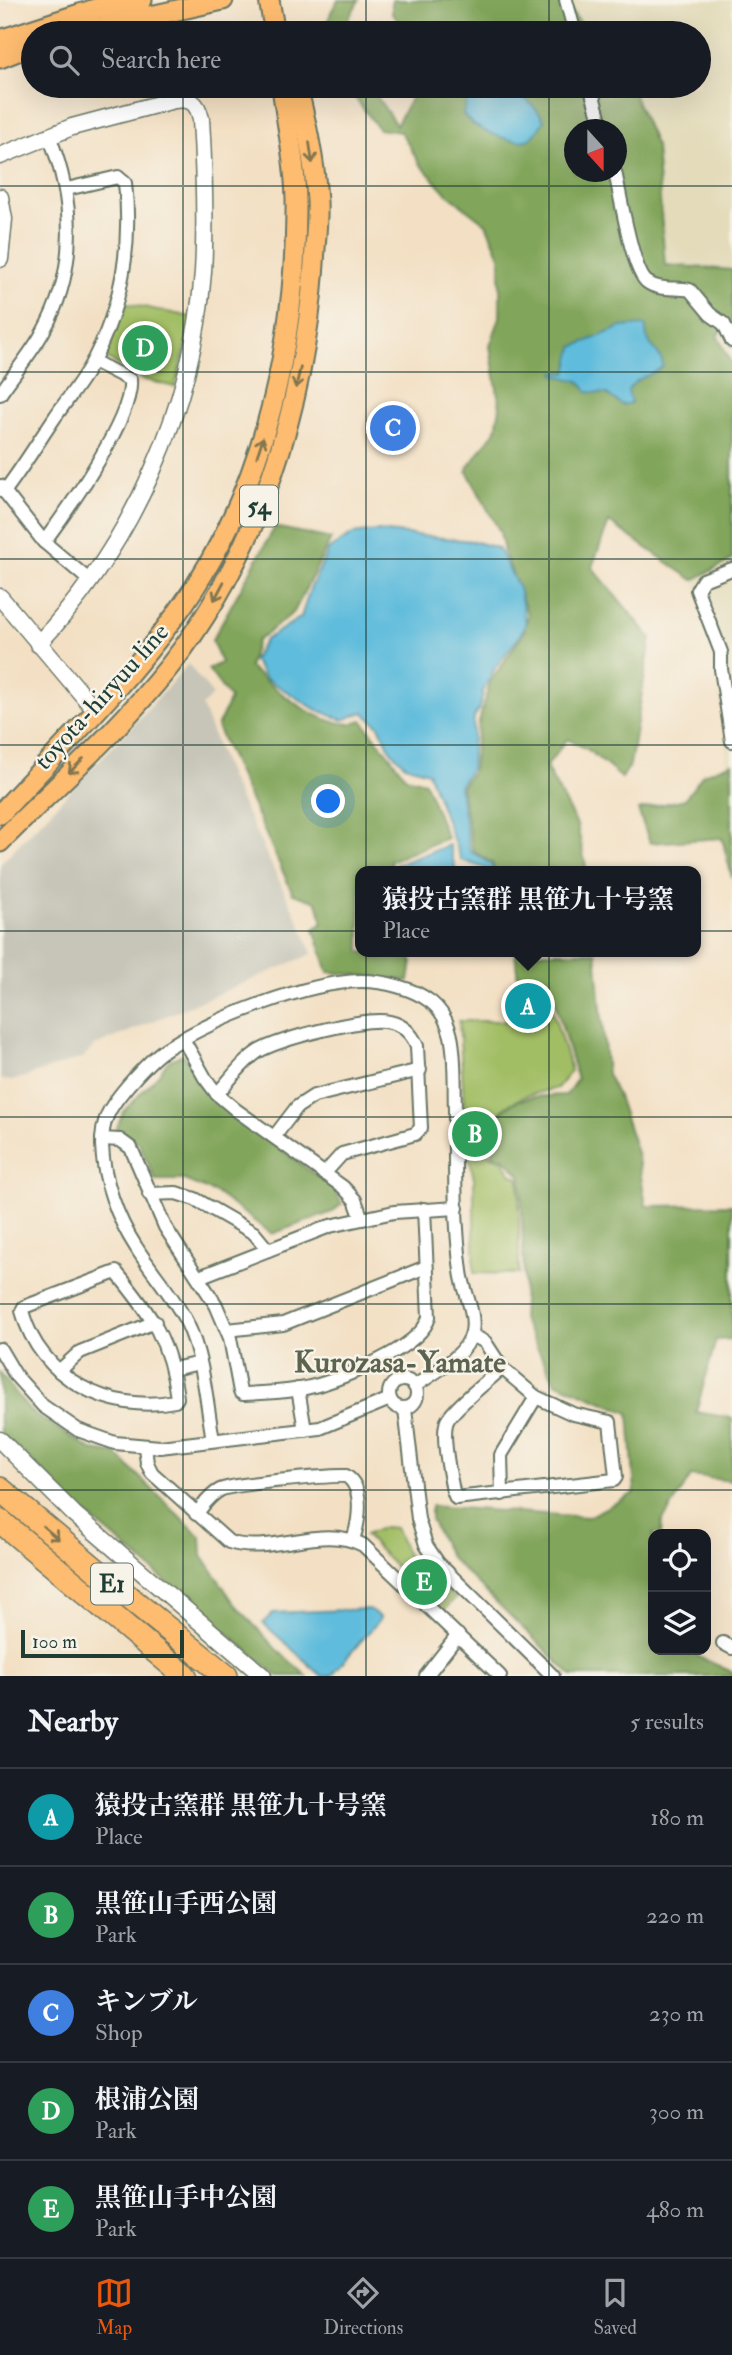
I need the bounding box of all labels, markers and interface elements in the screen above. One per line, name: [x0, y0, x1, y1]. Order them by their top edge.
search box: [21, 21, 711, 98]
icon: search: [45, 41, 83, 79]
text: Search here: [101, 44, 221, 76]
north arrow: [564, 119, 627, 182]
one-way arrow: [304, 141, 317, 163]
pin: D: [122, 322, 168, 374]
one-way arrow: [291, 366, 305, 389]
pin: C: [370, 402, 416, 454]
one-way arrow: [254, 436, 267, 458]
road number: 54: [240, 486, 278, 526]
one-way arrow: [212, 580, 226, 601]
street label: toyota-hiryuu line: [27, 617, 176, 777]
one-way arrow: [68, 758, 85, 775]
your location: [311, 784, 345, 818]
popup: [355, 866, 701, 957]
text: 猿投古窯群 黒笹九十号窯: [382, 884, 674, 916]
text: Place: [382, 916, 430, 945]
pin: A: [505, 980, 551, 1032]
pin: B: [452, 1108, 498, 1160]
district label: Kurozasa-Yamate: [294, 1344, 506, 1381]
one-way arrow: [42, 1525, 60, 1541]
map controls: [648, 1529, 711, 1655]
button: locate: [648, 1529, 711, 1592]
pin: E: [401, 1556, 447, 1608]
road number: E1: [91, 1564, 133, 1604]
button: layers: [648, 1592, 711, 1655]
scale bar: [21, 1627, 184, 1659]
text: 100 m: [32, 1630, 77, 1654]
text: Nearby: [28, 1703, 118, 1740]
text: 5 results: [630, 1707, 704, 1736]
text: 猿投古窯群 黒笹九十号窯: [95, 1790, 386, 1822]
text: A: [44, 1803, 58, 1832]
text: 180 m: [651, 1803, 704, 1832]
text: Place: [95, 1822, 143, 1851]
text: 黒笹山手西公園: [95, 1888, 277, 1920]
text: B: [43, 1901, 59, 1930]
text: 220 m: [646, 1901, 704, 1930]
text: Park: [95, 1920, 137, 1949]
text: キンブル: [95, 1986, 198, 2018]
text: C: [43, 1999, 59, 2028]
text: 230 m: [649, 1999, 704, 2028]
text: Shop: [95, 2018, 143, 2047]
text: 根浦公園: [95, 2084, 199, 2116]
text: D: [42, 2097, 60, 2126]
text: 300 m: [649, 2097, 704, 2126]
text: Park: [95, 2116, 137, 2145]
text: 黒笹山手中公園: [95, 2182, 277, 2214]
text: E: [43, 2195, 59, 2224]
text: 480 m: [646, 2195, 704, 2224]
text: Park: [95, 2214, 137, 2243]
tab: Map: [95, 2274, 133, 2340]
tab: Directions: [323, 2274, 403, 2340]
tab: Saved: [593, 2274, 637, 2340]

